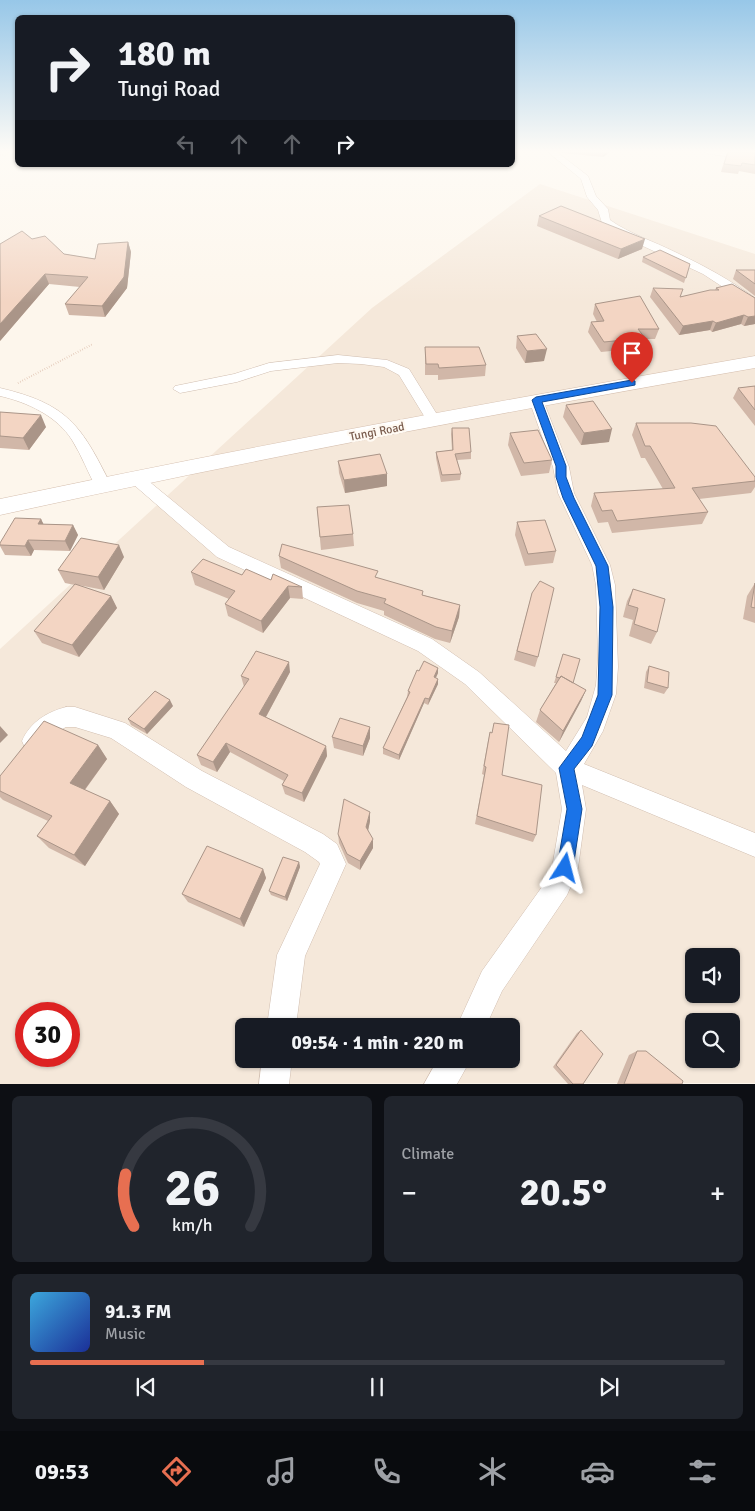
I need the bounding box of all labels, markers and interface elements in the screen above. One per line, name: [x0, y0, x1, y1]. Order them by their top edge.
text: 180 m: [118, 32, 211, 75]
icon: right: [35, 35, 100, 100]
text: Tungi Road: [118, 75, 220, 102]
icon: left: [172, 130, 200, 158]
icon: ahead: [225, 130, 253, 158]
icon: ahead: [278, 130, 306, 158]
icon: right: [331, 130, 359, 158]
pin: [611, 332, 653, 383]
icon: arrive: [618, 339, 646, 367]
street label: Tungi Road: [348, 419, 406, 445]
position arrow: [538, 841, 590, 893]
map controls: [685, 948, 740, 1068]
button: sound: [685, 948, 740, 1003]
speed limit sign: 30: [15, 1002, 80, 1067]
button: search: [685, 1013, 740, 1068]
text: 09:54 · 1 min · 220 m: [291, 1031, 464, 1055]
text: Climate: [402, 1144, 454, 1164]
text: 26: [164, 1156, 220, 1220]
text: 20.5°: [519, 1169, 607, 1216]
text: −: [402, 1176, 417, 1210]
text: +: [710, 1176, 725, 1210]
text: km/h: [172, 1214, 212, 1236]
text: 91.3 FM: [105, 1300, 171, 1324]
text: Music: [105, 1324, 146, 1344]
icon: previous: [132, 1373, 160, 1401]
icon: pause: [363, 1373, 391, 1401]
icon: next: [595, 1373, 623, 1401]
icon: directions: [159, 1454, 194, 1489]
icon: music: [264, 1454, 299, 1489]
icon: phone: [369, 1454, 404, 1489]
icon: climate: [475, 1454, 510, 1489]
icon: car: [580, 1454, 615, 1489]
icon: filters: [685, 1454, 720, 1489]
text: 09:53: [35, 1458, 89, 1485]

